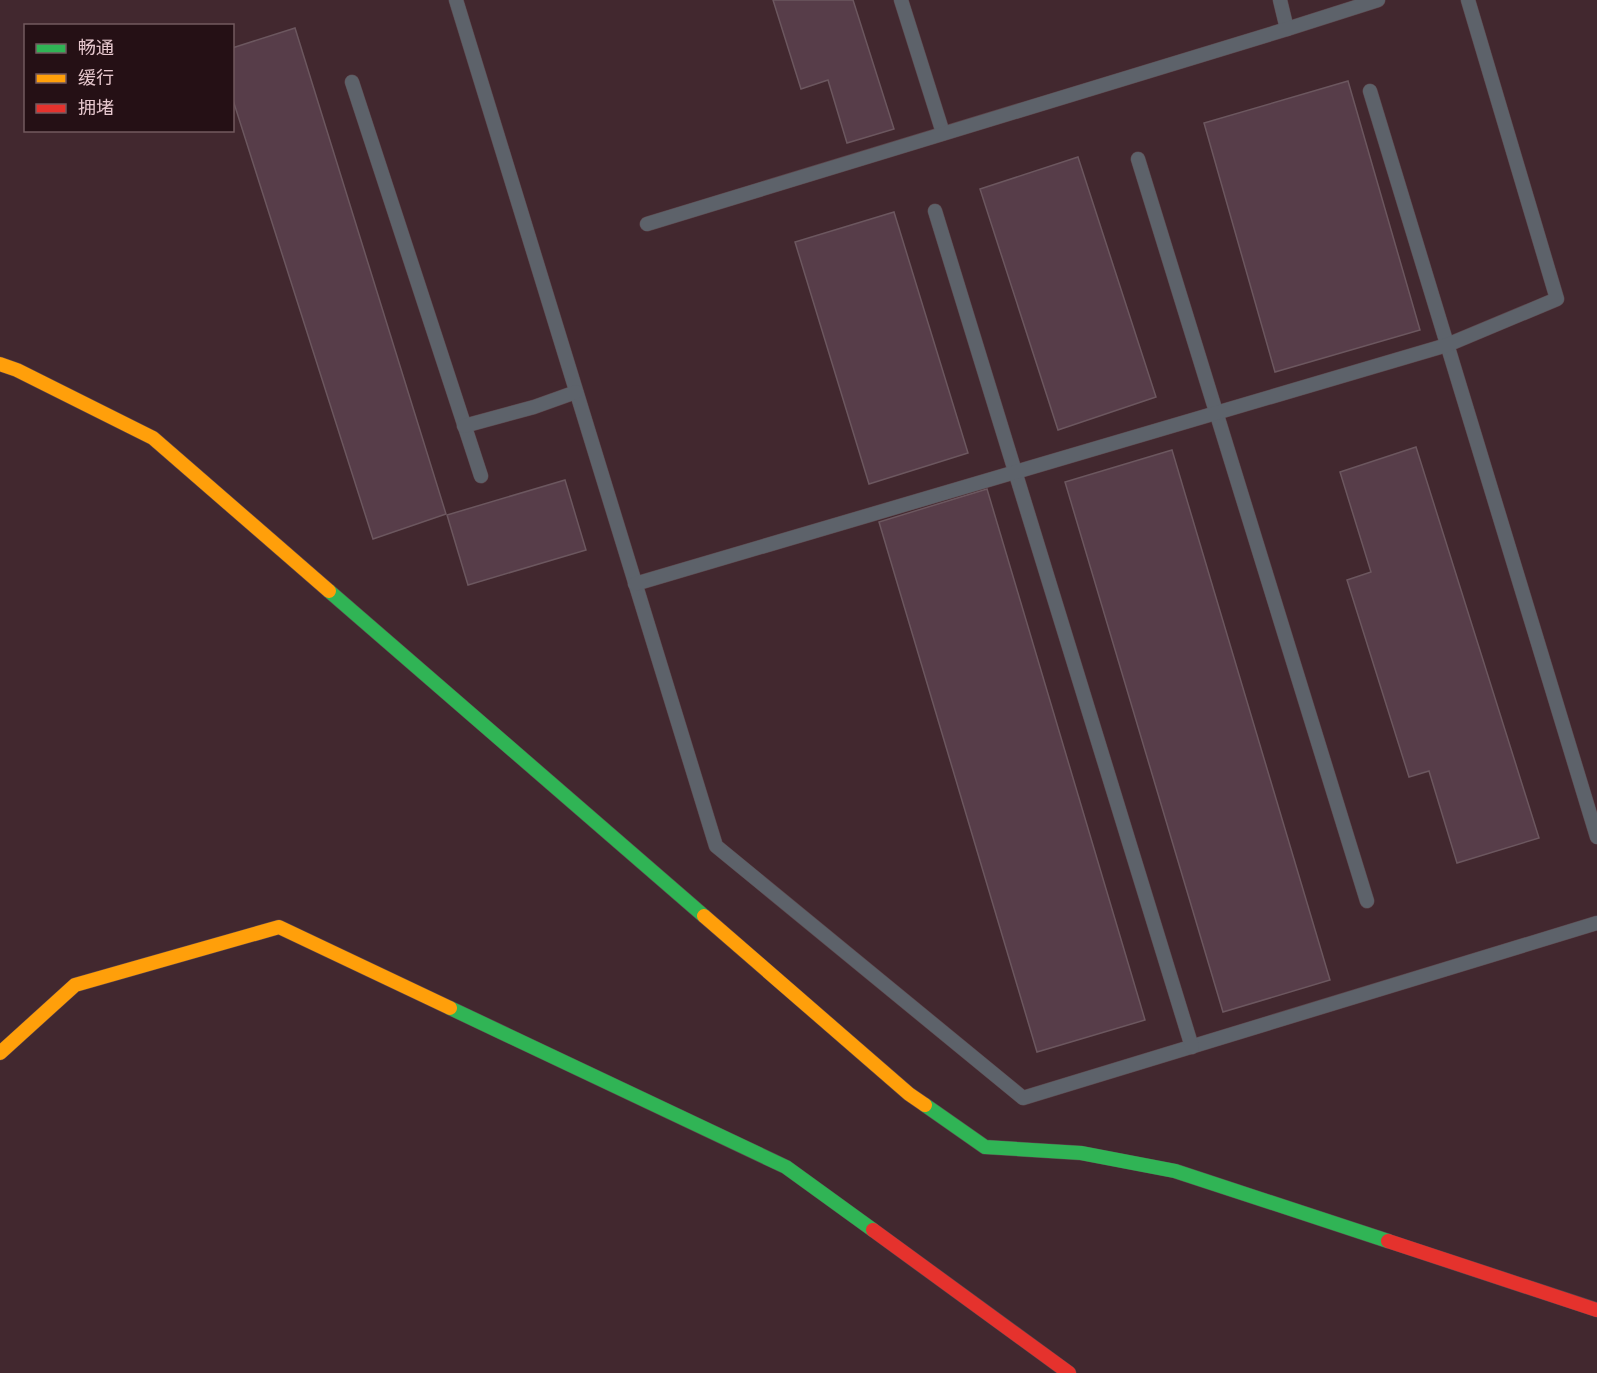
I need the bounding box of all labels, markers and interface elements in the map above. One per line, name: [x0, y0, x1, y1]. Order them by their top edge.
legend: [24, 24, 234, 132]
text: 畅通: [78, 36, 114, 59]
text: 缓行: [78, 66, 114, 89]
text: 拥堵: [78, 96, 114, 119]

